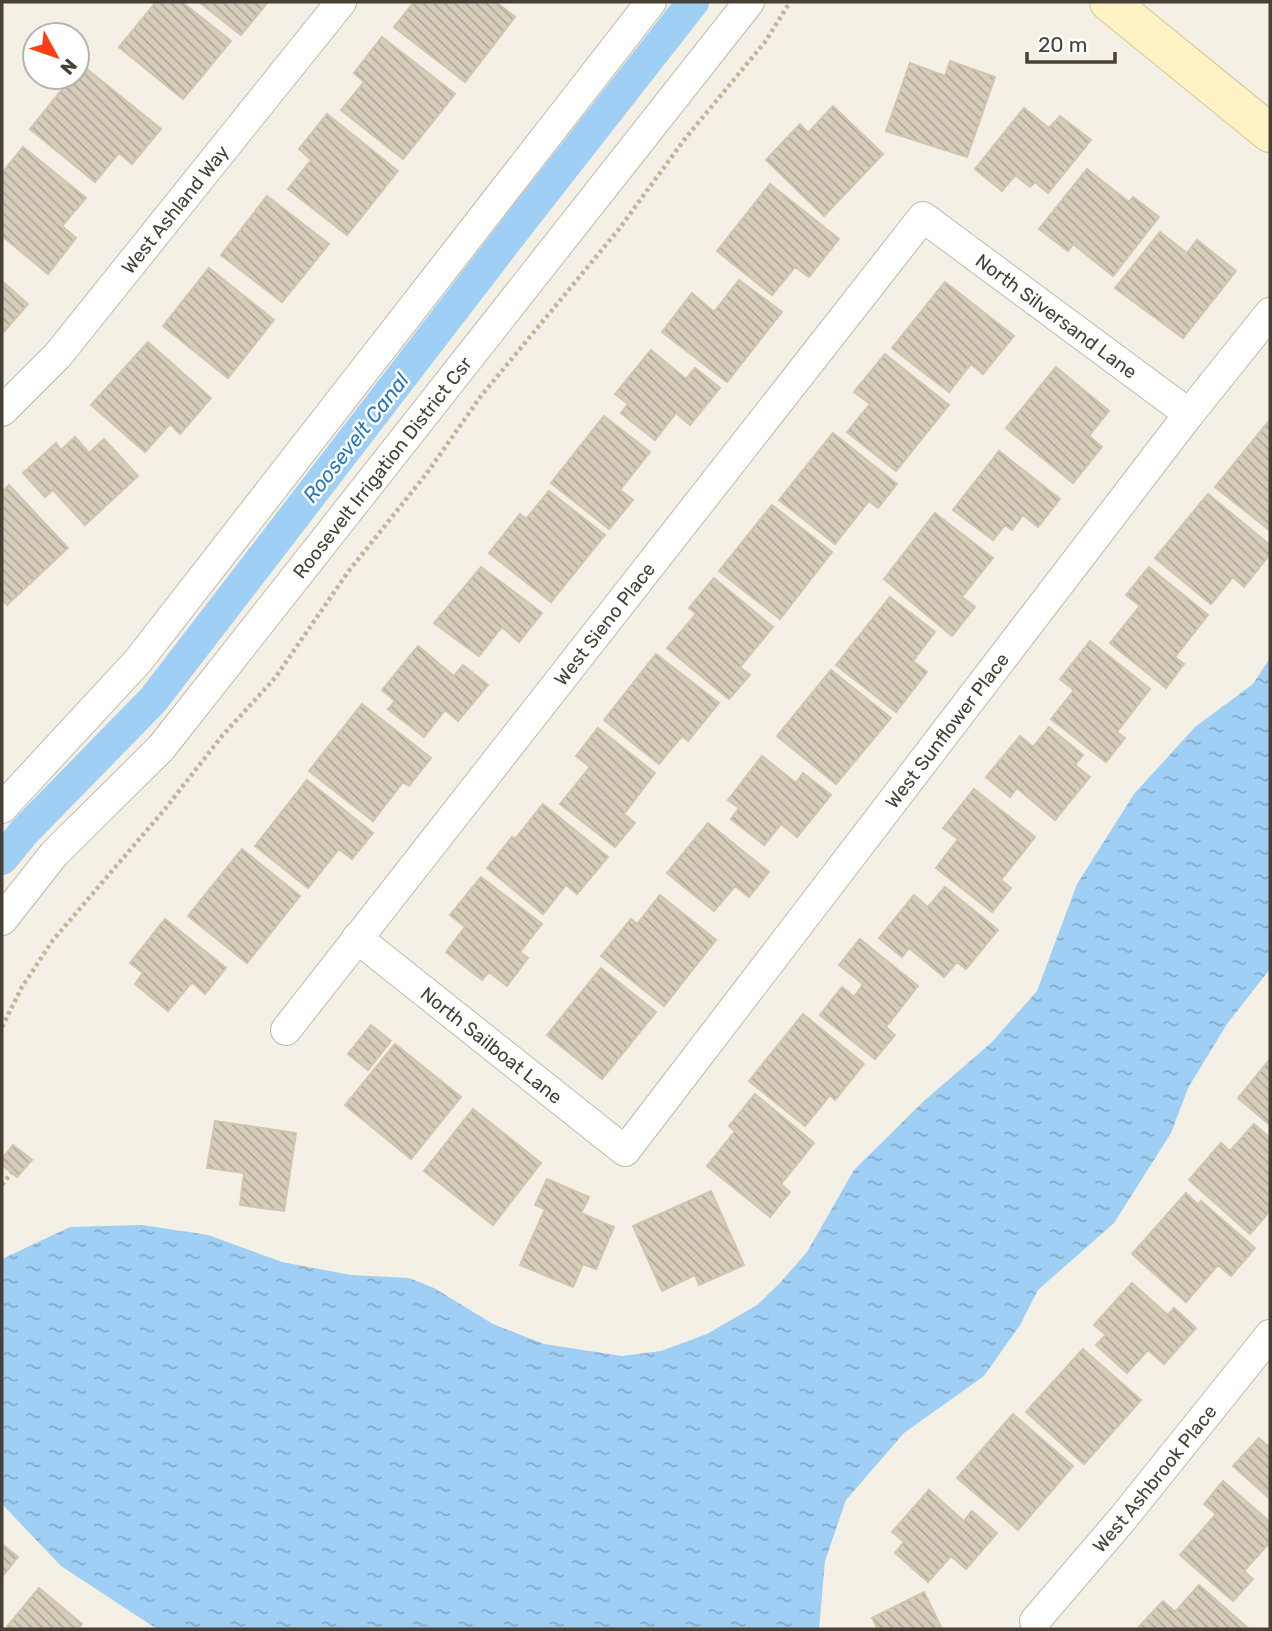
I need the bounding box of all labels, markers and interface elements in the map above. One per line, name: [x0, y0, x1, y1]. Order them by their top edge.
north arrow: [21, 21, 91, 91]
scale bar: [1027, 21, 1114, 65]
text: 20 m: [1038, 32, 1087, 57]
text: N: [55, 54, 82, 79]
street label: West Ashland Way: [117, 140, 234, 279]
street label: North Silversand Lane: [971, 249, 1142, 384]
street label: Roosevelt Irrigation District Csr: [288, 352, 477, 583]
water label: Roosevelt Canal: [297, 367, 414, 507]
street label: West Sieno Place: [549, 558, 660, 690]
street label: West Sunflower Place: [881, 648, 1014, 813]
street label: North Sailboat Lane: [416, 982, 567, 1109]
street label: West Ashbrook Place: [1088, 1400, 1222, 1557]

